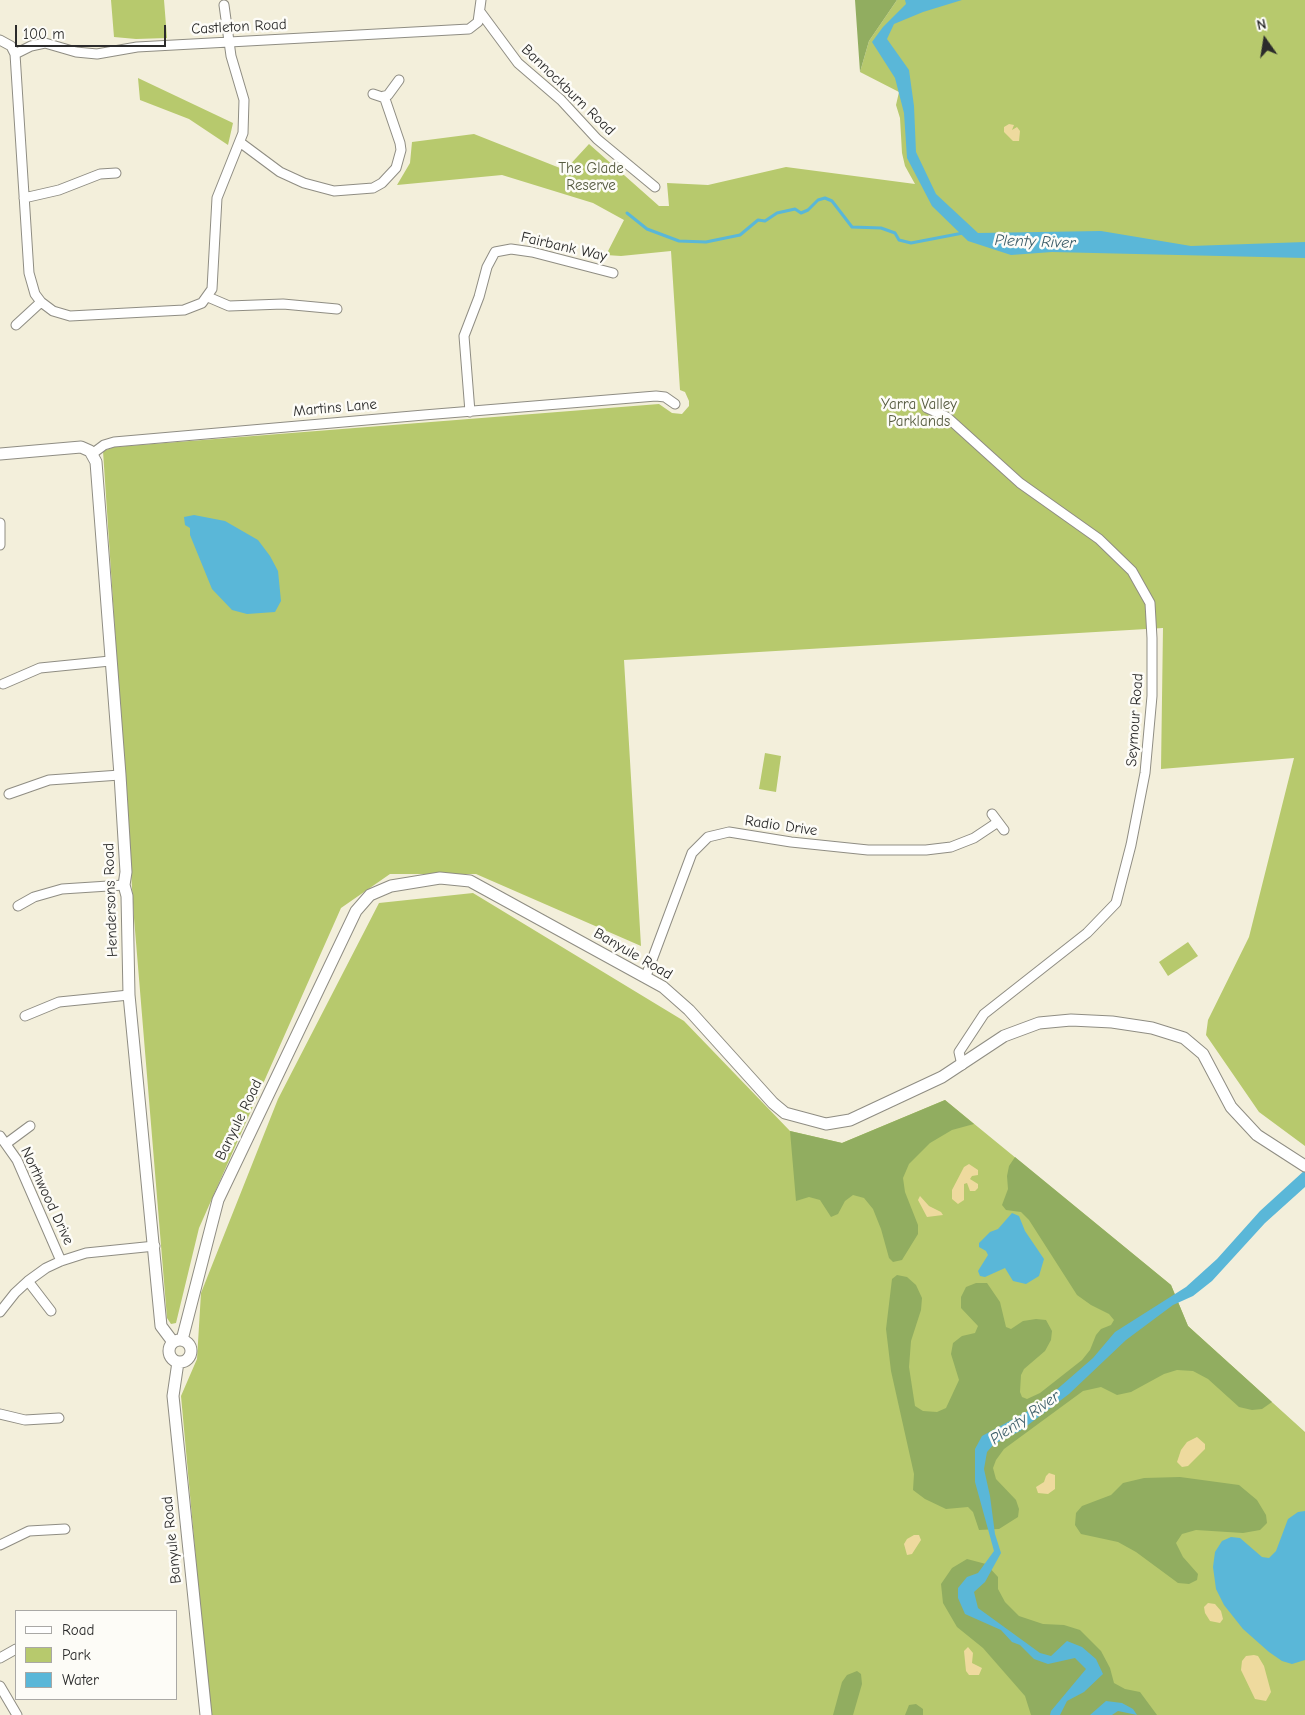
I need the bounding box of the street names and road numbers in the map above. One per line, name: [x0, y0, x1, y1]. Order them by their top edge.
street label: Castleton Road: [191, 16, 287, 38]
street label: Bannockburn Road: [517, 41, 619, 139]
street label: Fairbank Way: [519, 228, 609, 266]
street label: Martins Lane: [292, 395, 378, 421]
street label: Seymour Road: [1123, 673, 1147, 767]
street label: Radio Drive: [744, 812, 818, 840]
street label: Hendersons Road: [100, 843, 122, 957]
street label: Banyule Road: [590, 924, 676, 984]
street label: Banyule Road: [212, 1077, 266, 1163]
street label: Northwood Drive: [16, 1144, 78, 1248]
street label: Banyule Road: [158, 1495, 186, 1585]

